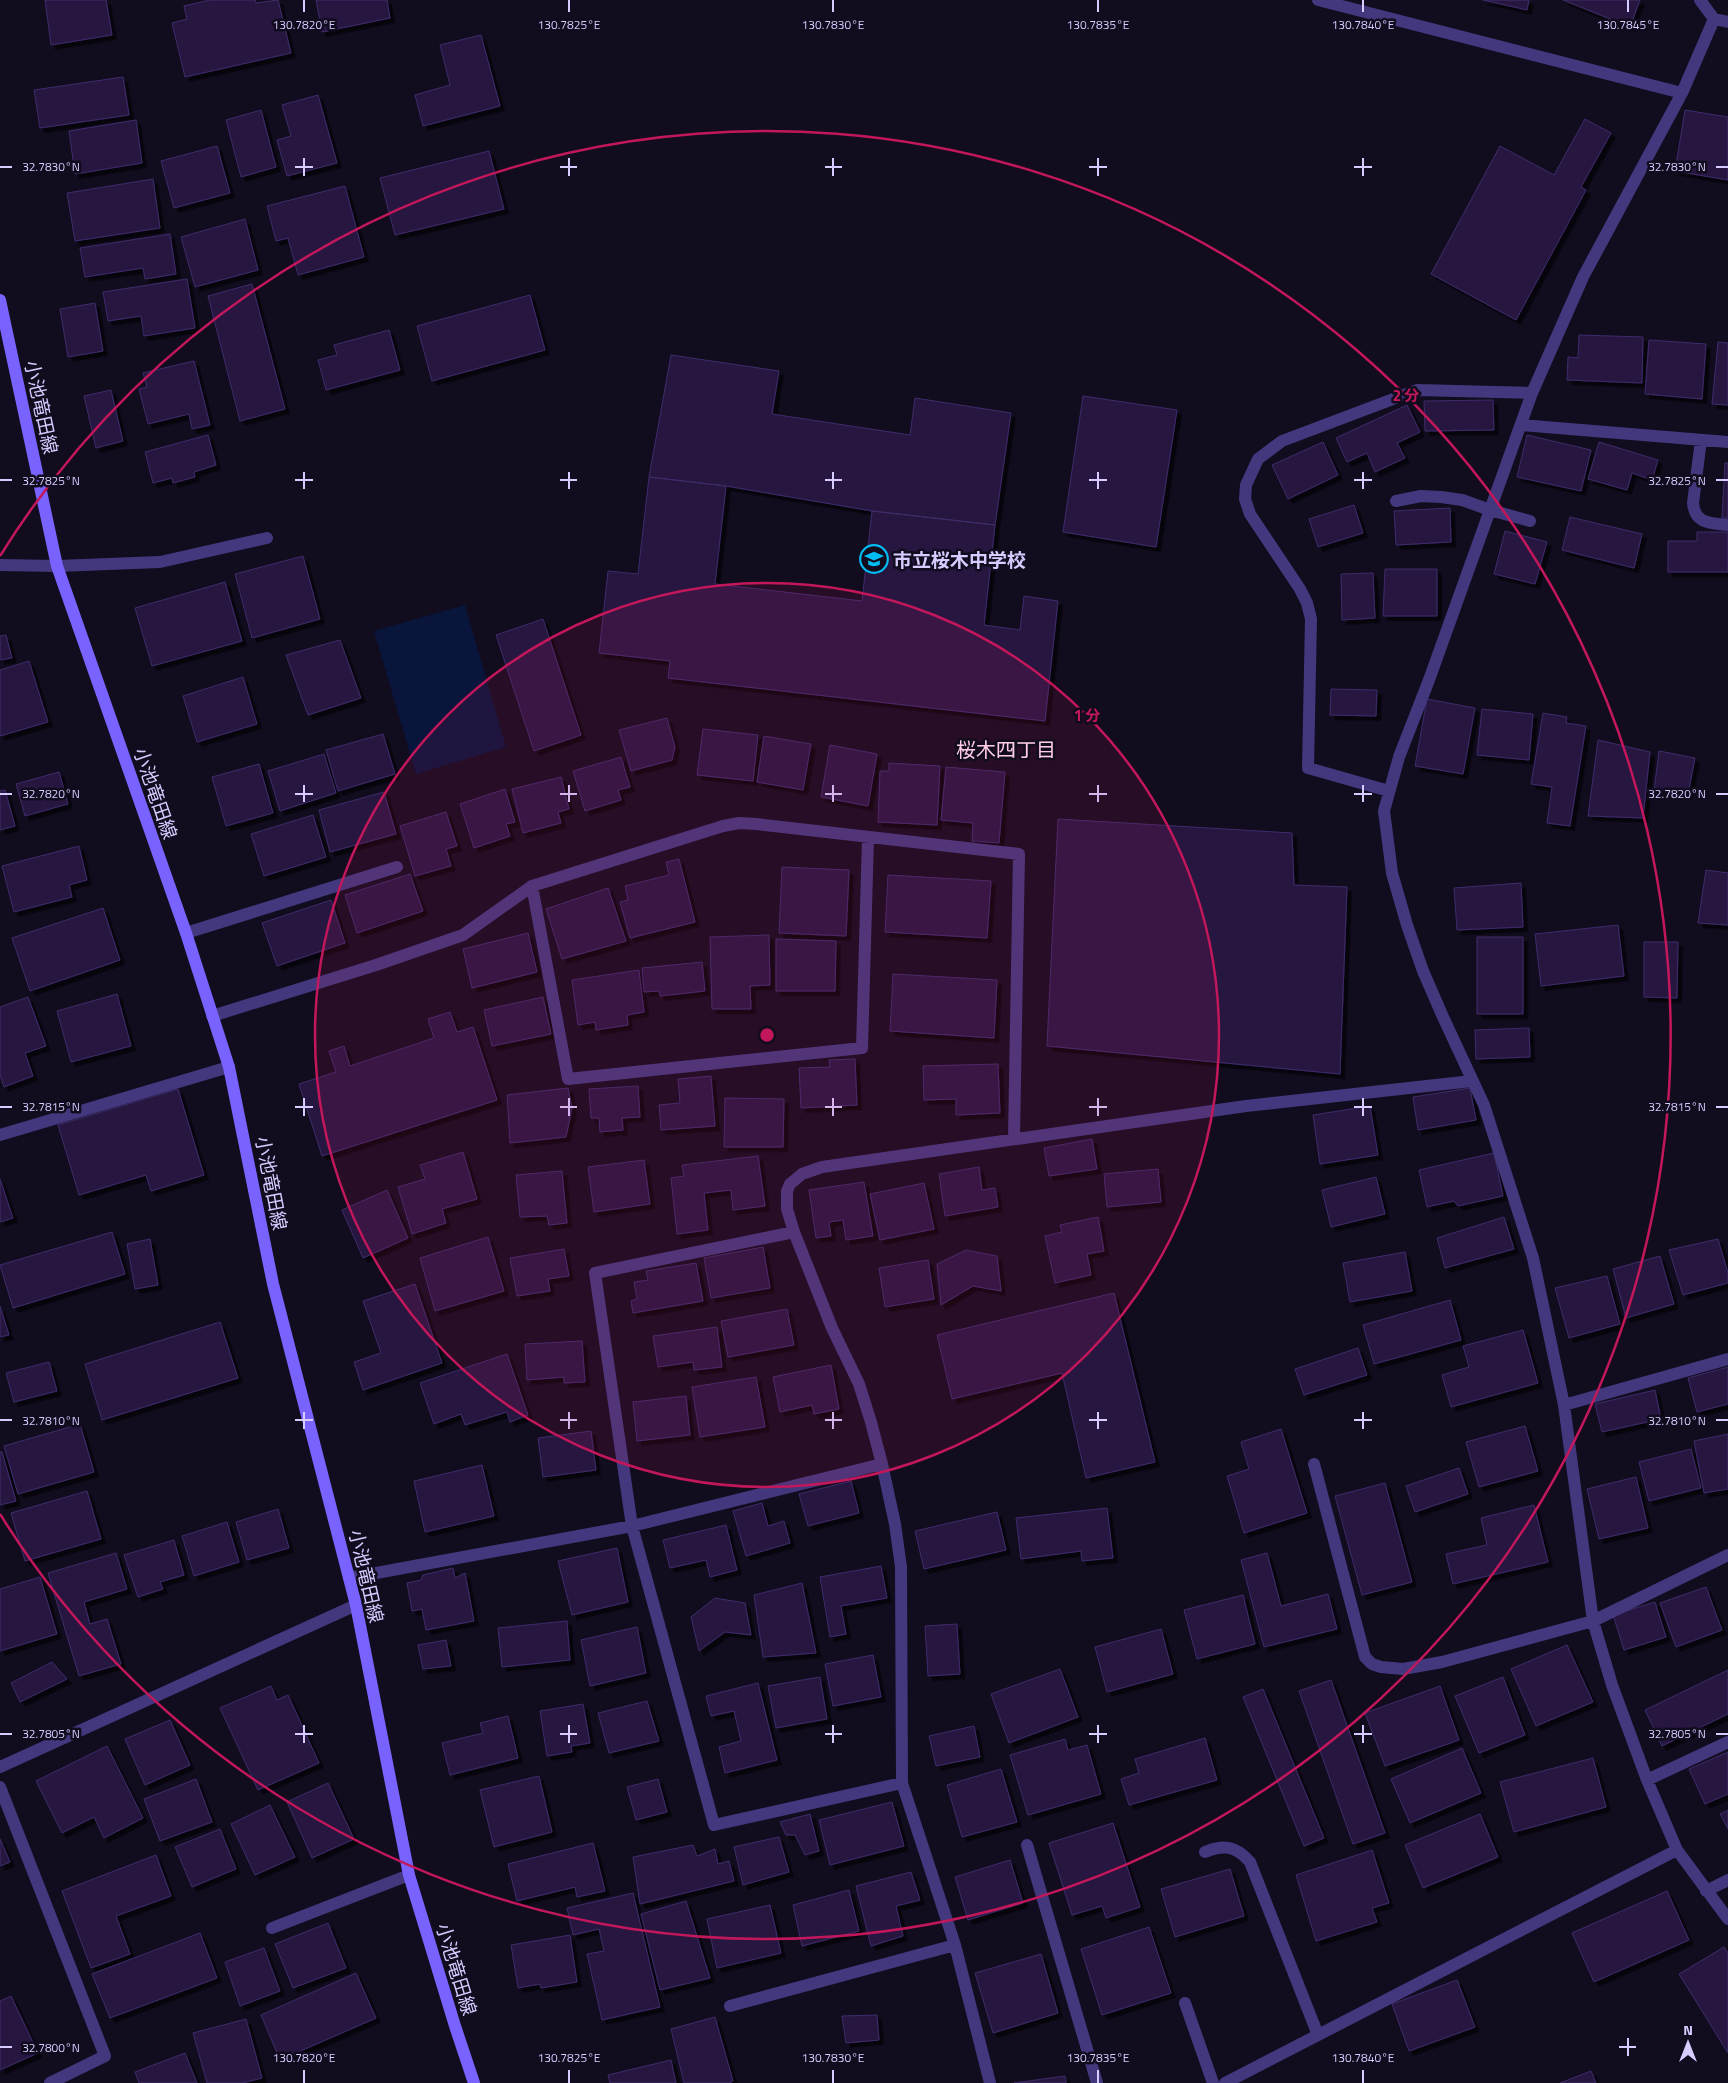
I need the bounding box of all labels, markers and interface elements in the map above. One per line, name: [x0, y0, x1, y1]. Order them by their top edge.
text: 130.7820°E: [273, 15, 336, 34]
text: 130.7825°E: [538, 15, 601, 34]
text: 130.7830°E: [802, 15, 865, 34]
text: 130.7835°E: [1067, 15, 1130, 34]
text: 130.7840°E: [1332, 15, 1395, 34]
text: 130.7845°E: [1597, 15, 1660, 34]
text: 32.7830°N: [22, 157, 80, 176]
text: 32.7830°N: [1648, 157, 1706, 176]
street label: 小池竜田線: [18, 358, 66, 456]
text: 2 分: [1393, 384, 1419, 407]
text: 32.7825°N: [22, 471, 80, 490]
text: 32.7825°N: [1648, 471, 1706, 490]
school or university icon: 市立桜木中学校: [859, 544, 889, 574]
place label: 市立桜木中学校: [893, 545, 1026, 574]
text: 1 分: [1074, 704, 1100, 727]
district label: 桜木四丁目: [956, 734, 1056, 765]
street label: 小池竜田線: [127, 743, 185, 843]
text: 32.7820°N: [22, 784, 80, 803]
text: 32.7820°N: [1648, 784, 1706, 803]
centre of rings: [758, 1026, 776, 1044]
text: 32.7815°N: [22, 1097, 80, 1116]
text: 32.7815°N: [1648, 1097, 1706, 1116]
street label: 小池竜田線: [249, 1134, 295, 1232]
text: 32.7810°N: [22, 1411, 80, 1430]
text: 32.7810°N: [1648, 1411, 1706, 1430]
street label: 小池竜田線: [342, 1526, 392, 1626]
text: 32.7805°N: [22, 1724, 80, 1743]
text: 32.7805°N: [1648, 1724, 1706, 1743]
street label: 小池竜田線: [429, 1919, 485, 2019]
north arrow: [1663, 2018, 1713, 2068]
text: N: [1683, 2019, 1693, 2040]
text: 32.7800°N: [22, 2038, 80, 2057]
text: 130.7820°E: [273, 2048, 336, 2067]
text: 130.7825°E: [538, 2048, 601, 2067]
text: 130.7830°E: [802, 2048, 865, 2067]
text: 130.7835°E: [1067, 2048, 1130, 2067]
text: 130.7840°E: [1332, 2048, 1395, 2067]

